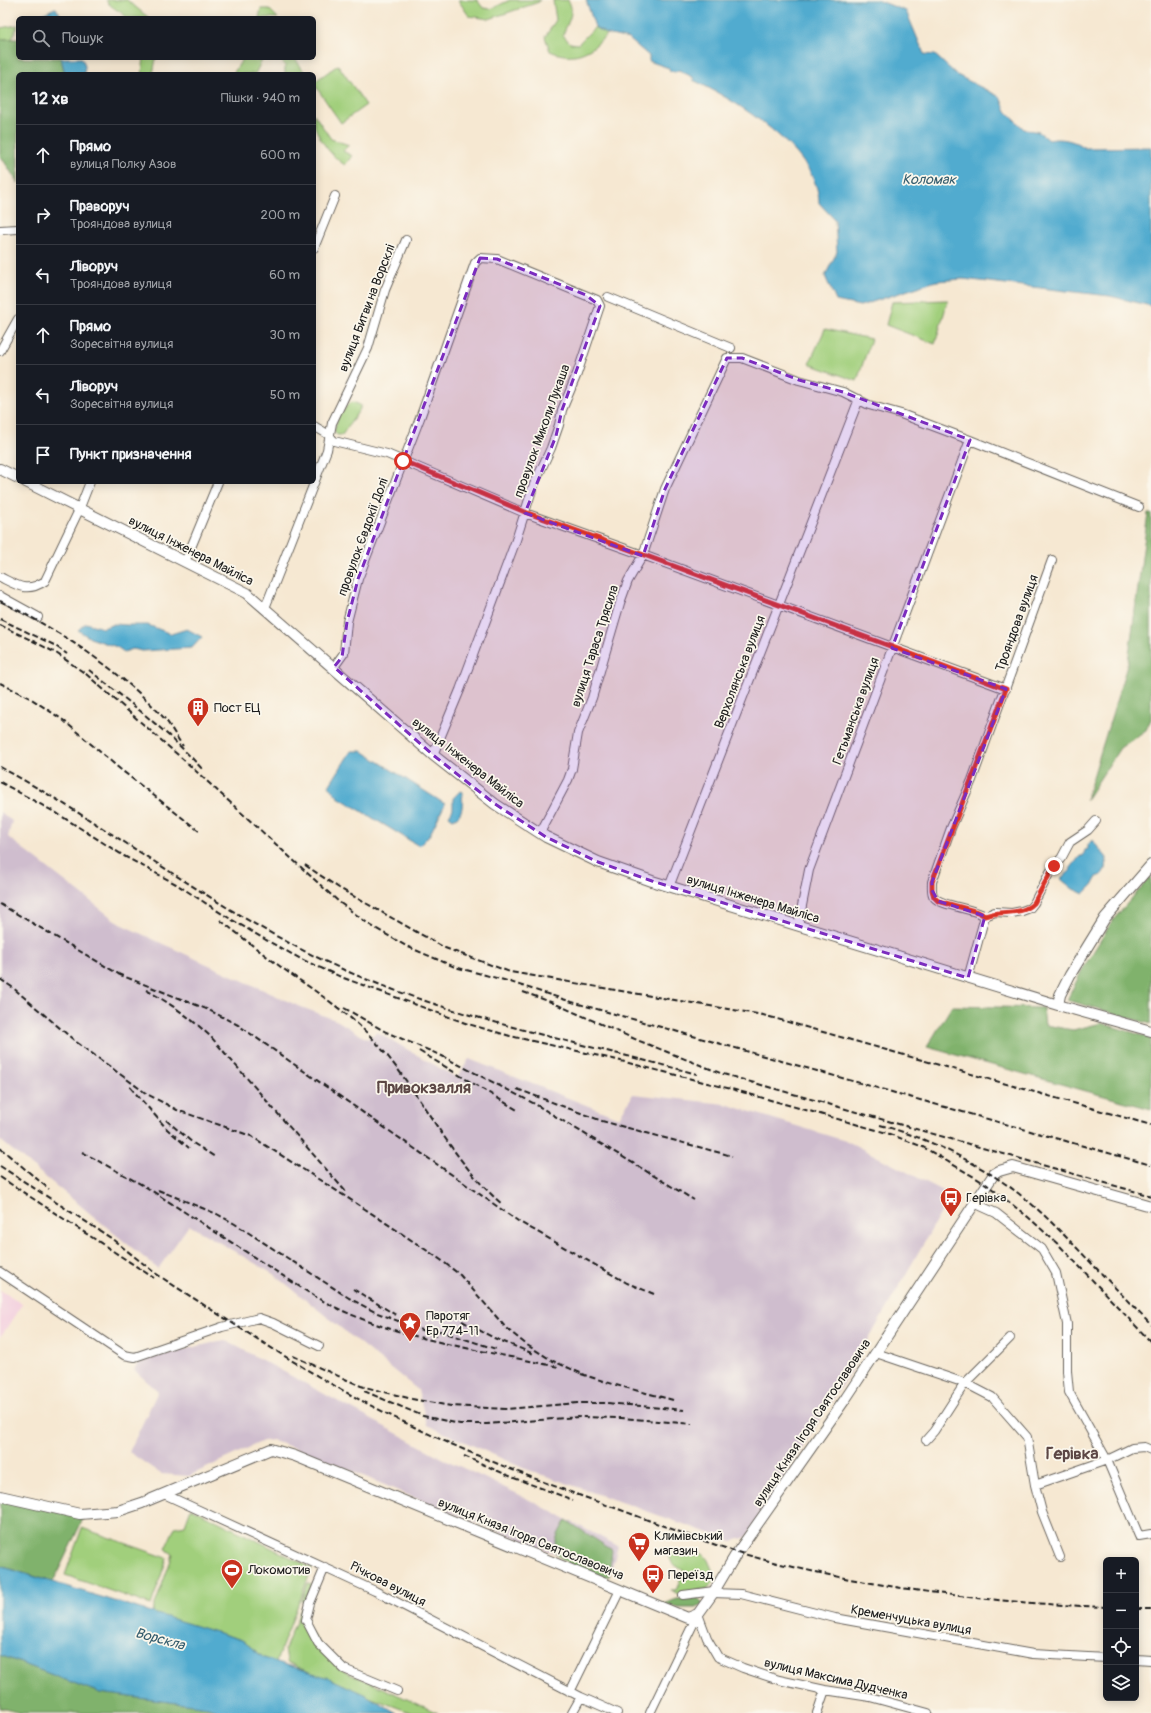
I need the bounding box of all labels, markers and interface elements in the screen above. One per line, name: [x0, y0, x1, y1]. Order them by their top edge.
search box: [16, 16, 316, 60]
icon: search: [30, 27, 52, 49]
text: Пошук: [62, 29, 104, 48]
text: 12 хв: [32, 88, 69, 109]
text: Пішки · 940 m: [221, 90, 300, 106]
text: Прямо: [70, 137, 111, 156]
icon: ahead: [32, 144, 54, 166]
text: 600 m: [260, 147, 300, 163]
text: вулиця Полку Азов: [70, 156, 176, 172]
water label: Коломак: [902, 171, 957, 188]
text: Праворуч: [70, 197, 130, 216]
icon: right: [32, 204, 54, 226]
text: 200 m: [261, 207, 300, 223]
text: Трояндова вулиця: [70, 216, 172, 232]
street label: вулиця Битви на Ворсклі: [335, 242, 399, 374]
text: Ліворуч: [70, 257, 118, 276]
icon: left: [32, 264, 54, 286]
text: 60 m: [269, 267, 300, 283]
text: Трояндова вулиця: [70, 276, 172, 292]
text: Прямо: [70, 317, 111, 336]
icon: ahead: [32, 324, 54, 346]
text: 30 m: [270, 327, 300, 343]
text: Зоресвітня вулиця: [70, 336, 173, 352]
street label: провулок Миколи Лукаша: [510, 362, 574, 500]
text: Ліворуч: [70, 377, 118, 396]
icon: left: [32, 384, 54, 406]
text: 50 m: [270, 387, 300, 403]
text: Зоресвітня вулиця: [70, 396, 173, 412]
icon: arrive: [32, 444, 54, 466]
text: Пункт призначення: [70, 445, 191, 464]
route start: [394, 452, 412, 470]
street label: провулок Євдокії Долі: [334, 476, 392, 598]
street label: вулиця Інженера Майліса: [126, 513, 256, 589]
street label: Трояндова вулиця: [992, 572, 1042, 674]
street label: вулиця Тараса Трясила: [568, 583, 622, 709]
street label: Верхолянська вулиця: [711, 613, 769, 731]
street label: Гетьманська вулиця: [829, 655, 883, 767]
building icon: Пост ЕЦ: [185, 695, 211, 728]
place label: Пост ЕЦ: [214, 700, 260, 716]
street label: вулиця Інженера Майліса: [409, 714, 527, 812]
route end: [1045, 857, 1063, 875]
street label: вулиця Інженера Майліса: [685, 871, 821, 927]
district label: Привокзалля: [377, 1077, 471, 1098]
bus stop icon: Герівка: [938, 1185, 964, 1218]
place label: Герівка: [966, 1190, 1006, 1206]
place label: Паротяг Ер 774-11: [426, 1308, 479, 1339]
place icon: Паротяг Ер 774-11: [397, 1310, 423, 1343]
street label: вулиця Князя Ігоря Святославовича: [750, 1336, 874, 1510]
district label: Герівка: [1046, 1443, 1098, 1464]
street label: вулиця Князя Ігоря Святославовича: [436, 1494, 626, 1584]
place label: Климівський магазин: [654, 1528, 723, 1559]
supermarket icon: Климівський магазин: [626, 1530, 652, 1563]
sports icon: Локомотив: [219, 1557, 245, 1590]
map controls: [1103, 1557, 1139, 1701]
button: +: [1103, 1557, 1139, 1593]
street label: Річкова вулиця: [347, 1558, 429, 1610]
place label: Локомотив: [247, 1562, 311, 1578]
bus stop icon: Переїзд: [640, 1562, 666, 1595]
place label: Переїзд: [668, 1567, 713, 1583]
button: −: [1103, 1593, 1139, 1629]
street label: Кременчуцька вулиця: [849, 1602, 973, 1638]
water label: Ворскла: [134, 1624, 188, 1654]
button: locate: [1103, 1629, 1139, 1665]
street label: вулиця Максима Дудченка: [763, 1655, 909, 1703]
button: layers: [1103, 1665, 1139, 1701]

